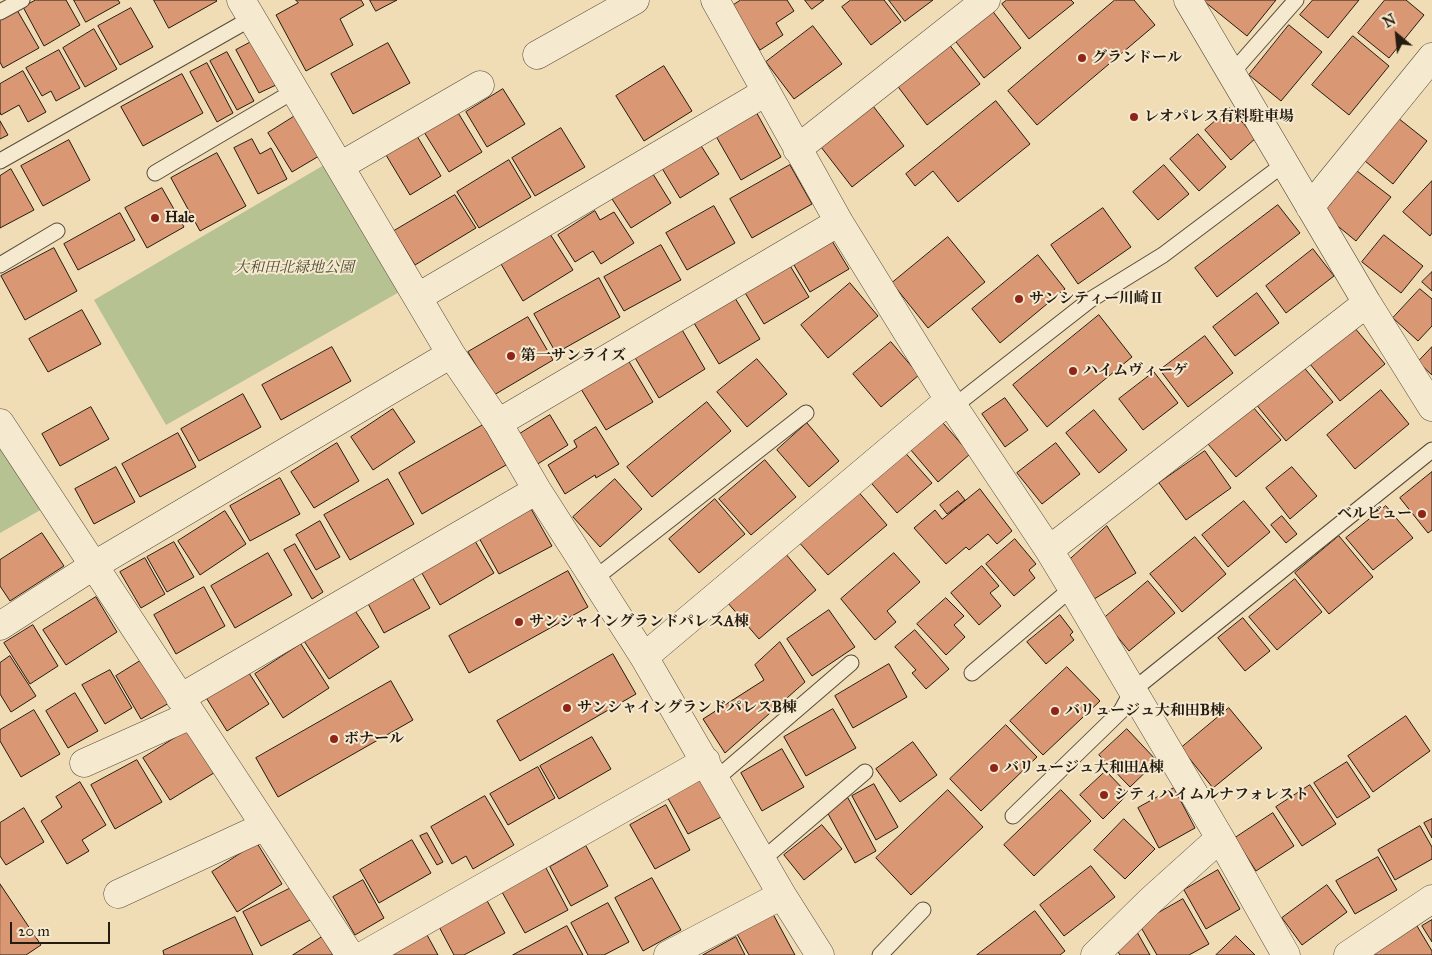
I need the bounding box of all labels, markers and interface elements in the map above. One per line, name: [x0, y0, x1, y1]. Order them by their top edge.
north arrow: [1372, 10, 1422, 60]
text: N: [1380, 11, 1399, 32]
place label: グランドール: [1092, 49, 1182, 67]
marker: グランドール: [1076, 52, 1088, 64]
place label: レオパレス有料駐車場: [1144, 108, 1294, 126]
marker: レオパレス有料駐車場: [1128, 111, 1140, 123]
place label: Hale: [165, 209, 195, 227]
marker: Hale: [149, 212, 161, 224]
park label: 大和田北緑地公園: [234, 259, 354, 277]
place label: サンシティー川崎Ⅱ: [1029, 290, 1164, 308]
marker: サンシティー川崎Ⅱ: [1013, 293, 1025, 305]
place label: 第一サンライズ: [521, 347, 626, 365]
marker: 第一サンライズ: [505, 350, 517, 362]
place label: ハイムヴィーゲ: [1083, 362, 1188, 380]
marker: ハイムヴィーゲ: [1067, 365, 1079, 377]
place label: ベルビュー: [1337, 505, 1412, 523]
marker: ベルビュー: [1416, 508, 1428, 520]
place label: サンシャイングランドパレスA棟: [529, 613, 749, 631]
marker: サンシャイングランドパレスA棟: [513, 616, 525, 628]
place label: サンシャイングランドパレスB棟: [577, 699, 797, 717]
marker: サンシャイングランドパレスB棟: [561, 702, 573, 714]
place label: バリュージュ大和田B棟: [1065, 702, 1225, 720]
marker: バリュージュ大和田B棟: [1049, 705, 1061, 717]
place label: ボナール: [344, 730, 404, 748]
marker: ボナール: [328, 733, 340, 745]
place label: バリュージュ大和田A棟: [1004, 759, 1164, 777]
marker: バリュージュ大和田A棟: [988, 762, 1000, 774]
place label: シティハイムルナフォレスト: [1114, 786, 1309, 804]
marker: シティハイムルナフォレスト: [1098, 789, 1110, 801]
scale bar: [12, 912, 112, 944]
text: 20 m: [18, 922, 50, 940]

